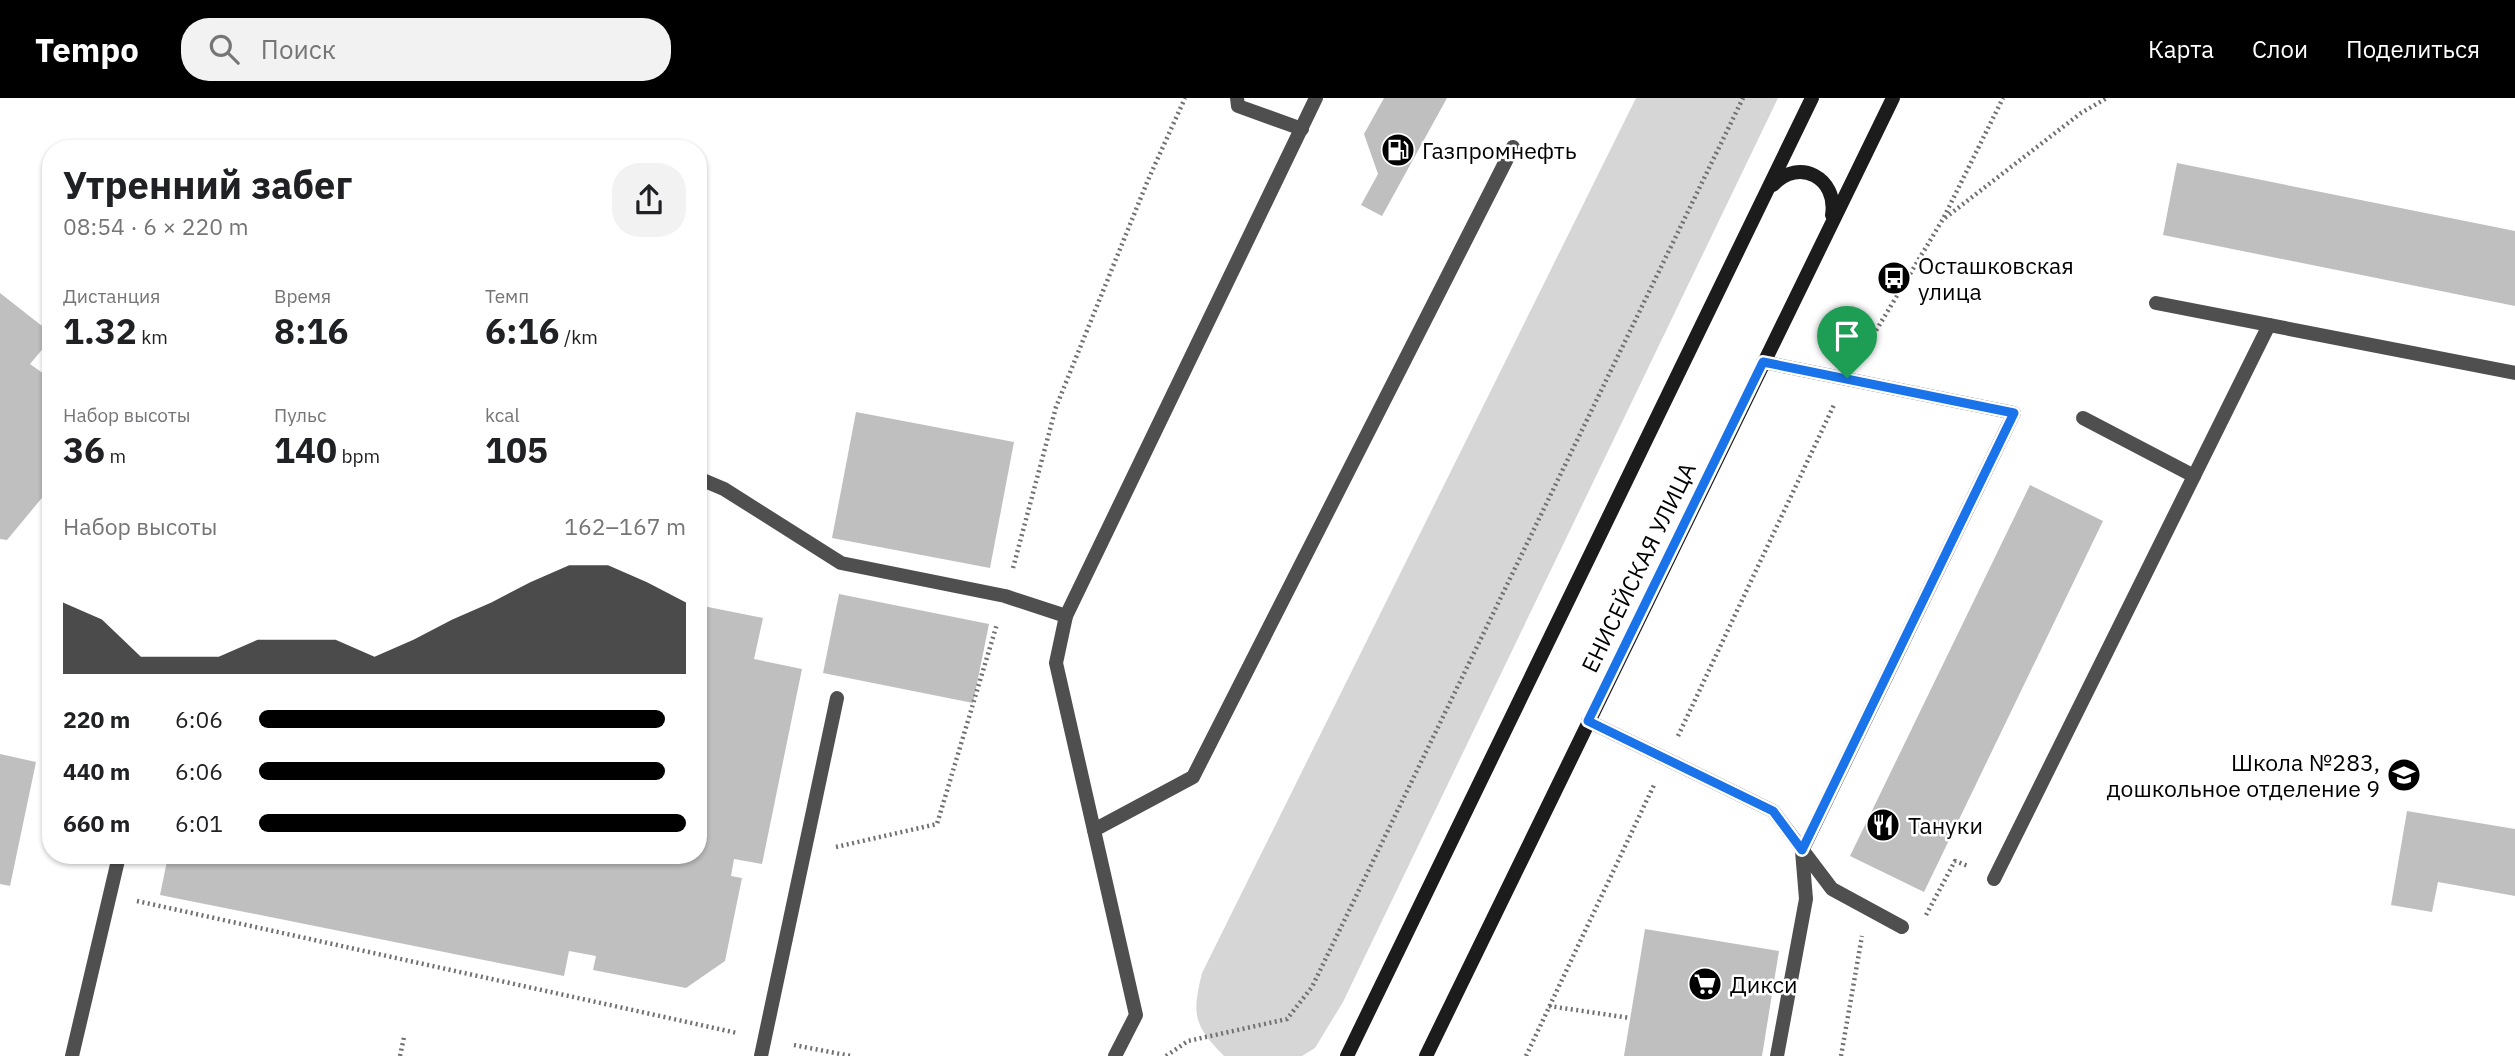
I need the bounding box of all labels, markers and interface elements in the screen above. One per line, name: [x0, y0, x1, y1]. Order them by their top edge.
search box: [181, 18, 671, 81]
text: Tempo: [35, 28, 139, 71]
icon: search: [205, 30, 243, 68]
text: Поиск: [261, 32, 336, 66]
text: Карта: [2148, 33, 2214, 65]
text: Слои: [2252, 33, 2308, 65]
text: Поделиться: [2346, 33, 2480, 65]
fuel station icon: Газпромнефть: [1379, 131, 1417, 169]
place label: Газпромнефть: [1422, 135, 1577, 165]
text: Утренний забег: [63, 160, 352, 209]
button: share: [612, 163, 686, 237]
text: 08:54 · 6 × 220 m: [63, 211, 249, 241]
place label: Осташковская улица: [1918, 250, 2074, 306]
bus stop icon: Осташковская улица: [1875, 259, 1913, 297]
text: Дистанция: [63, 284, 160, 308]
text: Время: [274, 284, 331, 308]
text: Темп: [485, 284, 529, 308]
pin: [1817, 306, 1877, 378]
text: 1.32: [63, 308, 137, 354]
text: 8:16: [274, 308, 349, 354]
text: 6:16: [485, 308, 560, 354]
icon: arrive: [1828, 317, 1866, 355]
text: km: [137, 325, 168, 349]
text: /km: [560, 325, 598, 349]
text: Набор высоты: [63, 403, 190, 427]
text: Пульс: [274, 403, 327, 427]
text: kcal: [485, 403, 520, 427]
text: 36: [63, 427, 105, 473]
text: 140: [274, 427, 337, 473]
text: 105: [485, 427, 548, 473]
text: m: [105, 444, 126, 468]
text: bpm: [337, 444, 380, 468]
street label: ЕНИСЕЙСКАЯ УЛИЦА: [1574, 457, 1702, 677]
text: Набор высоты: [63, 511, 217, 541]
text: 162–167 m: [564, 511, 686, 541]
text: 220 m: [63, 704, 130, 734]
text: 6:06: [175, 704, 223, 734]
place label: Школа №283, дошкольное отделение 9: [2107, 747, 2380, 803]
text: 440 m: [63, 756, 130, 786]
text: 6:06: [175, 756, 223, 786]
school or university icon: Школа №283, дошкольное отделение 9: [2385, 756, 2423, 794]
restaurant icon: Тануки: [1864, 806, 1902, 844]
text: 660 m: [63, 808, 130, 838]
text: 6:01: [175, 808, 223, 838]
place label: Тануки: [1908, 810, 1983, 840]
supermarket icon: Дикси: [1686, 965, 1724, 1003]
place label: Дикси: [1730, 969, 1798, 999]

